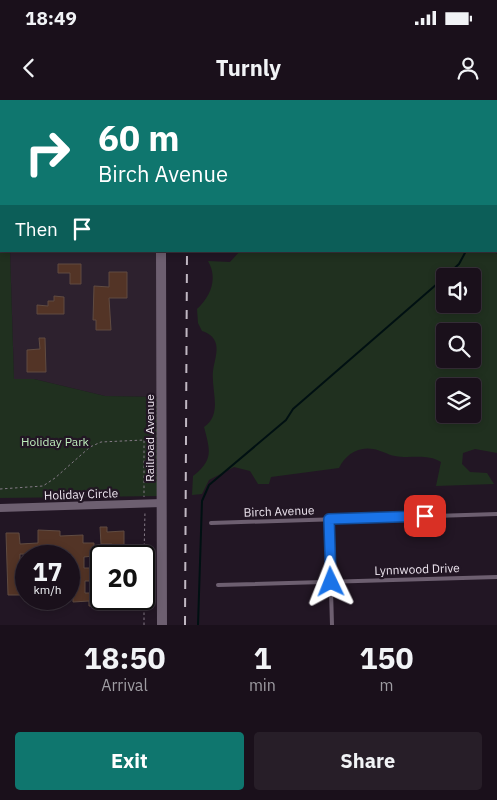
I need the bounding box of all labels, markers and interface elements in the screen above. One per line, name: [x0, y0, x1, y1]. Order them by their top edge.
text: 18:49: [25, 6, 77, 30]
text: Turnly: [216, 53, 281, 82]
icon: back: [15, 54, 43, 82]
icon: person: [454, 54, 482, 82]
text: 60 m: [98, 115, 180, 161]
icon: right: [15, 120, 80, 185]
text: Birch Avenue: [98, 159, 228, 188]
icon: arrive: [68, 215, 96, 243]
text: Then: [15, 217, 58, 241]
map controls: [436, 268, 481, 423]
button: sound: [436, 268, 481, 313]
button: search: [436, 323, 481, 368]
button: layers: [436, 378, 481, 423]
street label: Railroad Avenue: [142, 394, 157, 482]
park label: Holiday Park: [21, 434, 90, 449]
street label: Holiday Circle: [44, 485, 119, 503]
pin: [404, 495, 446, 537]
street label: Birch Avenue: [243, 502, 315, 520]
icon: arrive: [411, 502, 439, 530]
speed limit sign: 20: [90, 545, 155, 610]
text: 17: [32, 555, 63, 588]
position arrow: [304, 555, 356, 607]
street label: Lynnwood Drive: [374, 560, 460, 578]
text: km/h: [33, 582, 62, 597]
text: 18:50: [84, 638, 165, 677]
text: 1: [253, 638, 271, 677]
text: 150: [359, 638, 413, 677]
text: Arrival: [101, 675, 148, 695]
text: min: [249, 675, 276, 695]
text: m: [379, 675, 393, 695]
button: Exit: [15, 732, 244, 790]
button: Share: [254, 732, 482, 790]

